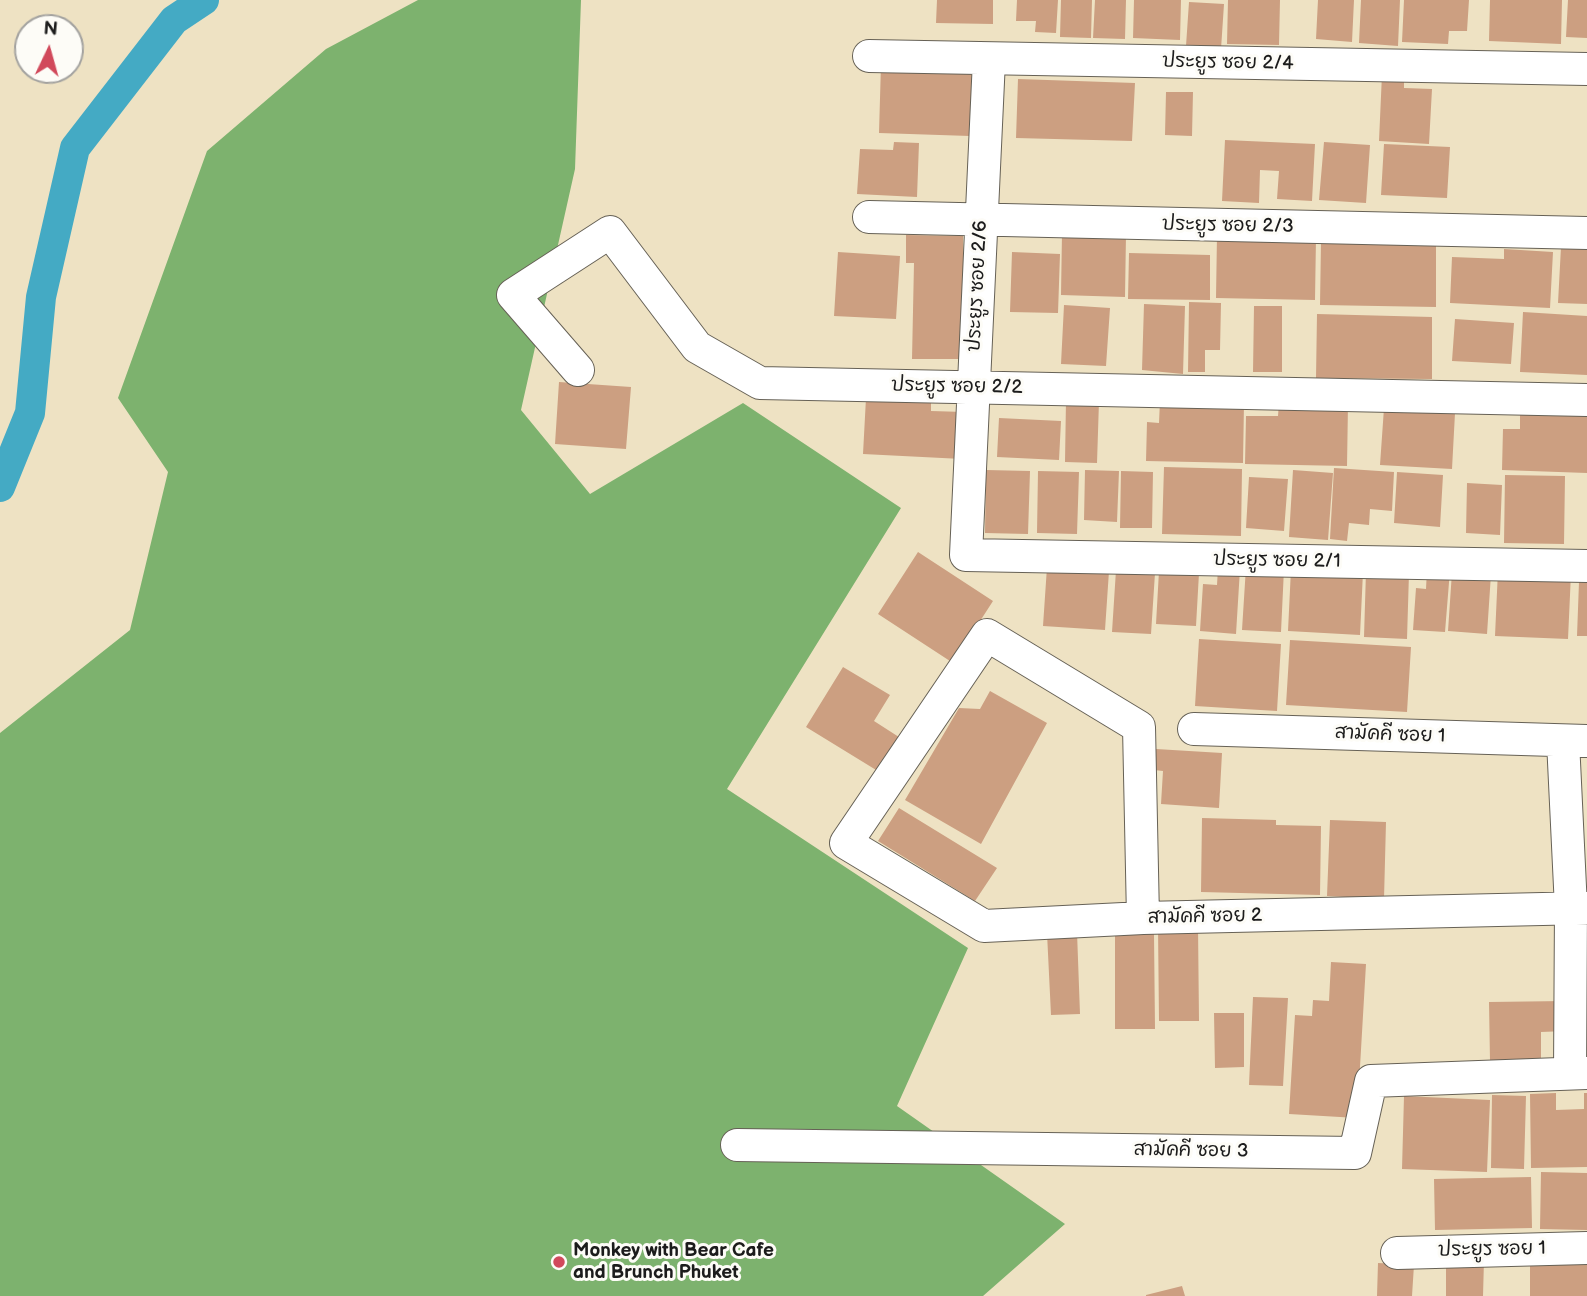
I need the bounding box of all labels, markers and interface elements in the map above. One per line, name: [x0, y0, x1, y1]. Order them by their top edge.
north arrow: [14, 14, 84, 84]
text: N: [43, 17, 59, 42]
street label: ประยูร ซอย 2/4: [1162, 50, 1294, 76]
street label: ประยูร ซอย 2/3: [1162, 213, 1294, 239]
street label: ประยูร ซอย 2/6: [963, 220, 993, 352]
street label: ประยูร ซอย 2/2: [891, 374, 1023, 400]
street label: ประยูร ซอย 2/1: [1213, 548, 1341, 574]
street label: สามัคคี ซอย 1: [1334, 722, 1446, 748]
street label: สามัคคี ซอย 2: [1148, 905, 1262, 929]
street label: สามัคคี ซอย 3: [1133, 1139, 1249, 1163]
street label: ประยูร ซอย 1: [1438, 1238, 1546, 1262]
place label: Monkey with Bear Cafe and Brunch Phuket: [573, 1240, 774, 1284]
marker: Monkey with Bear Cafe and Brunch Phuket: [551, 1254, 567, 1270]

